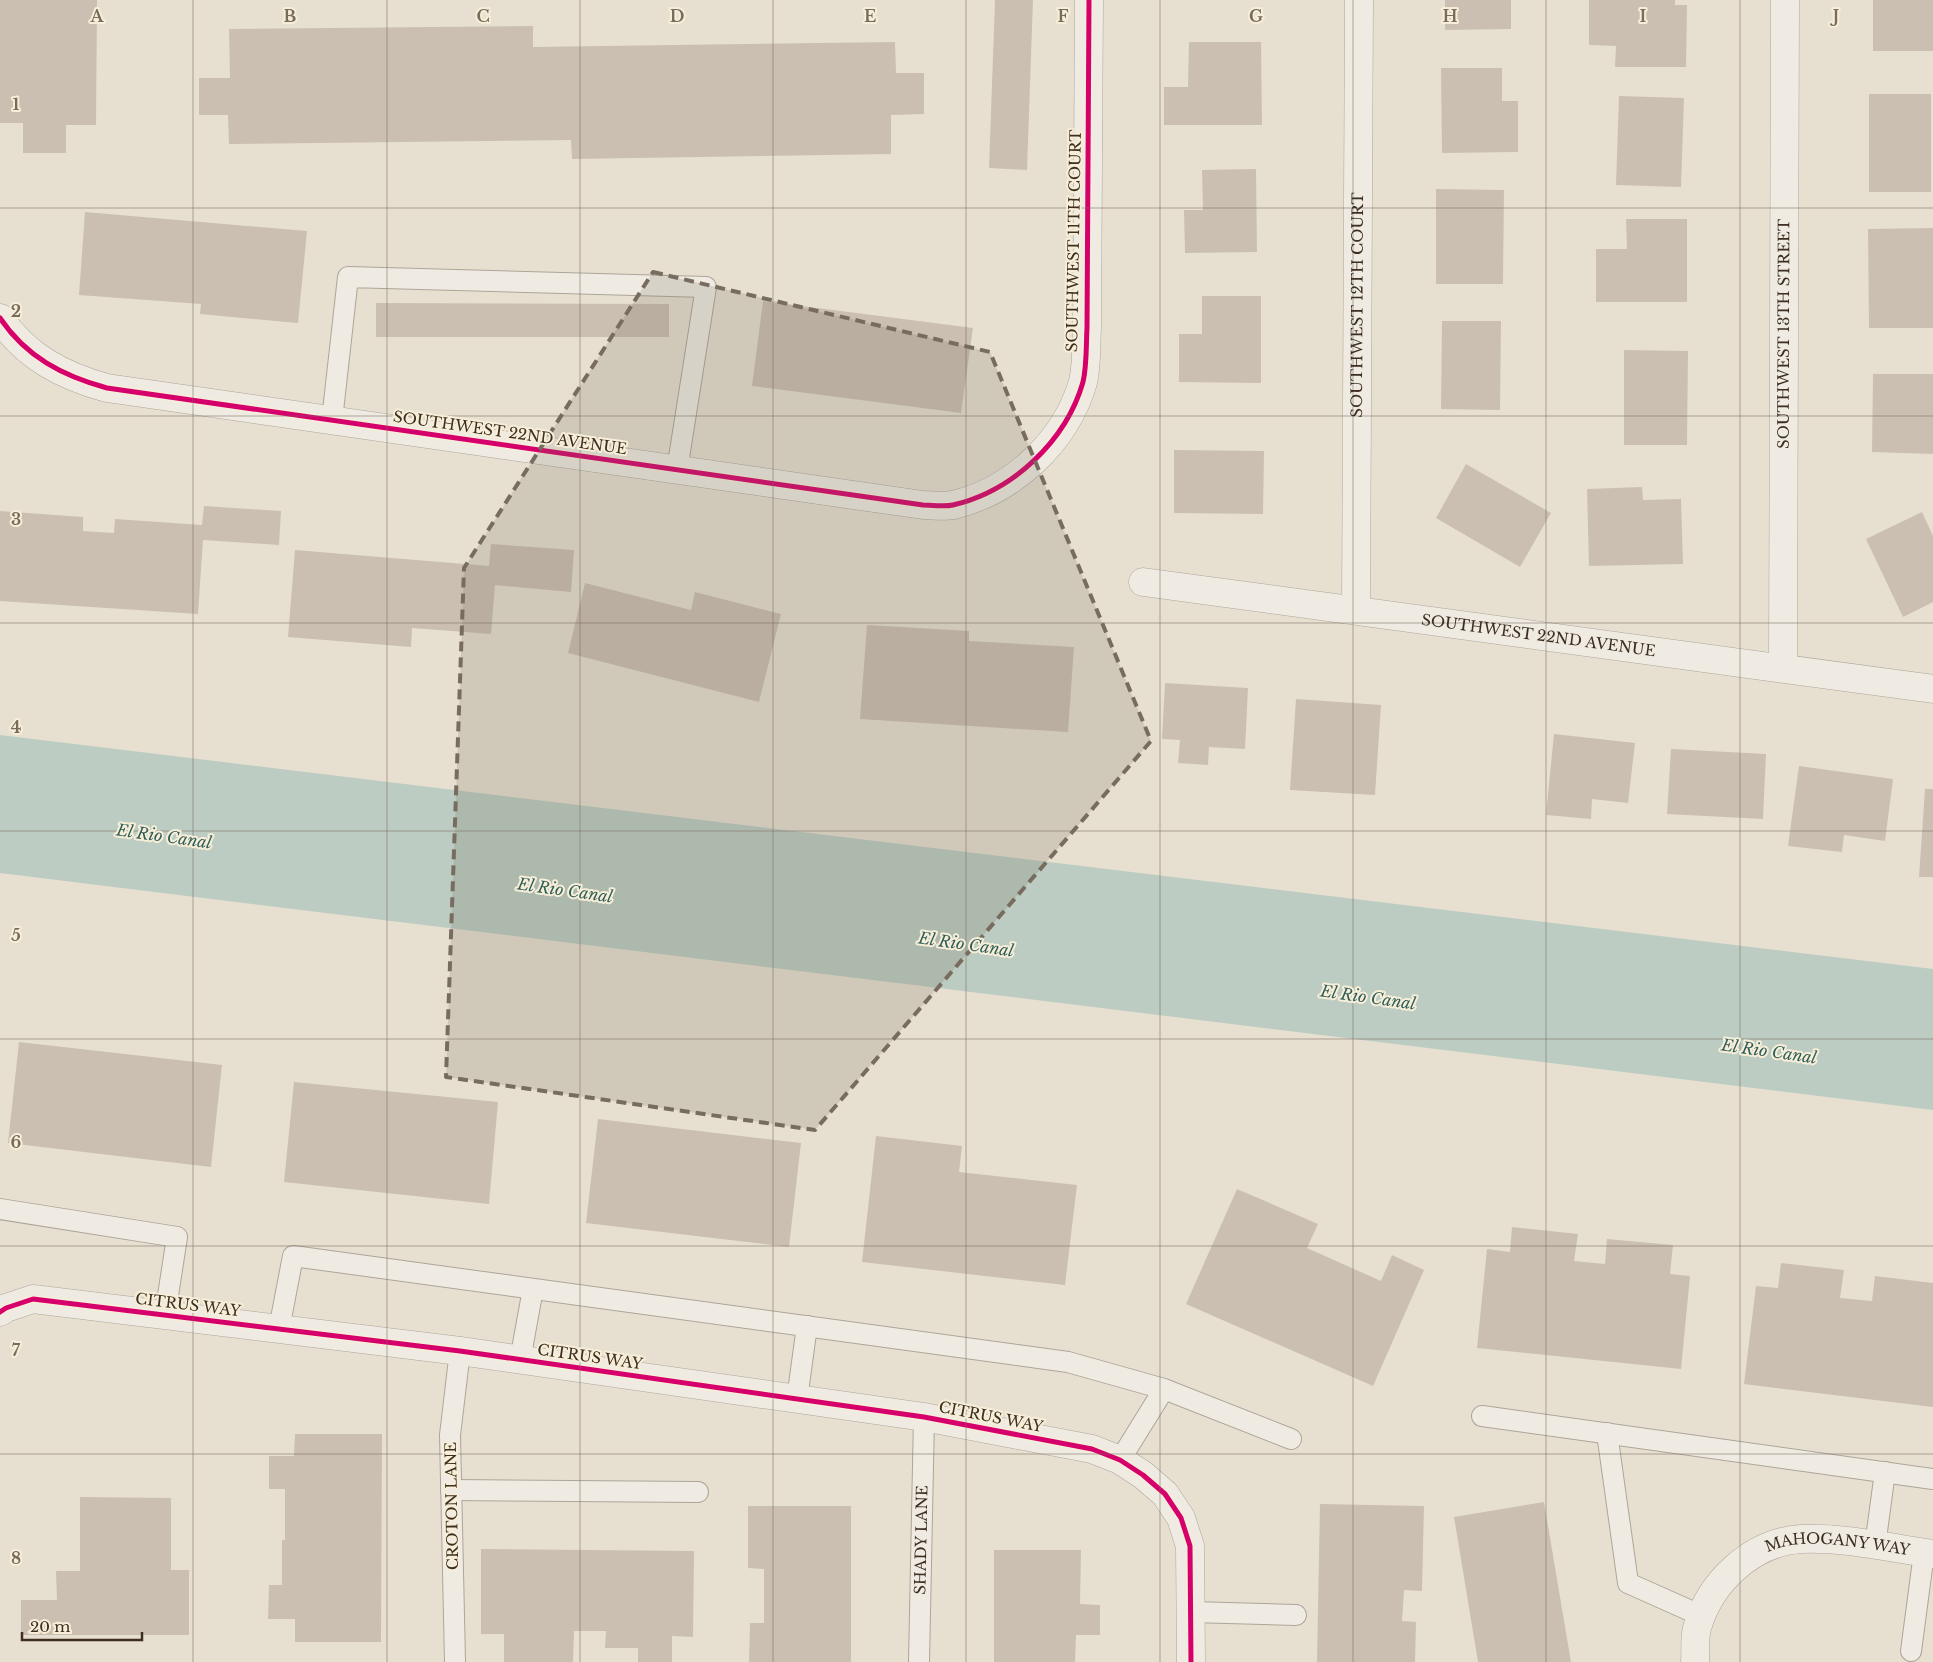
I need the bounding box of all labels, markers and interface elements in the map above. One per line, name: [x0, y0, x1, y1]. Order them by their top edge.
text: A: [90, 6, 105, 26]
text: B: [284, 6, 297, 26]
text: C: [476, 6, 490, 26]
text: D: [670, 6, 684, 26]
text: E: [864, 6, 876, 26]
text: F: [1057, 6, 1069, 26]
text: G: [1249, 6, 1263, 26]
text: H: [1442, 6, 1458, 26]
text: I: [1640, 6, 1647, 26]
text: J: [1830, 6, 1839, 26]
text: 1: [13, 94, 20, 114]
street label: SOUTHWEST 11TH COURT: [1062, 130, 1085, 352]
street label: SOUTHWEST 12TH COURT: [1347, 192, 1367, 418]
street label: SOUTHWEST 13TH STREET: [1774, 219, 1793, 449]
text: 2: [11, 301, 21, 321]
street label: SOUTHWEST 22ND AVENUE: [392, 407, 628, 458]
text: 3: [11, 509, 21, 529]
street label: SOUTHWEST 22ND AVENUE: [1420, 610, 1657, 660]
text: 4: [11, 717, 21, 737]
water label: El Rio Canal: [114, 819, 214, 853]
water label: El Rio Canal: [515, 873, 615, 907]
text: 5: [11, 925, 21, 945]
water label: El Rio Canal: [916, 927, 1016, 961]
water label: El Rio Canal: [1318, 980, 1418, 1014]
water label: El Rio Canal: [1719, 1034, 1819, 1068]
text: 6: [11, 1132, 22, 1152]
street label: CITRUS WAY: [134, 1289, 243, 1321]
text: 7: [12, 1340, 21, 1360]
street label: CITRUS WAY: [536, 1340, 645, 1373]
street label: CITRUS WAY: [937, 1397, 1046, 1436]
street label: CROTON LANE: [441, 1442, 462, 1570]
street label: SHADY LANE: [910, 1485, 932, 1595]
street label: MAHOGANY WAY: [1762, 1529, 1913, 1560]
text: 8: [11, 1548, 21, 1568]
scale bar: [22, 1610, 142, 1642]
text: 20 m: [30, 1617, 70, 1636]

